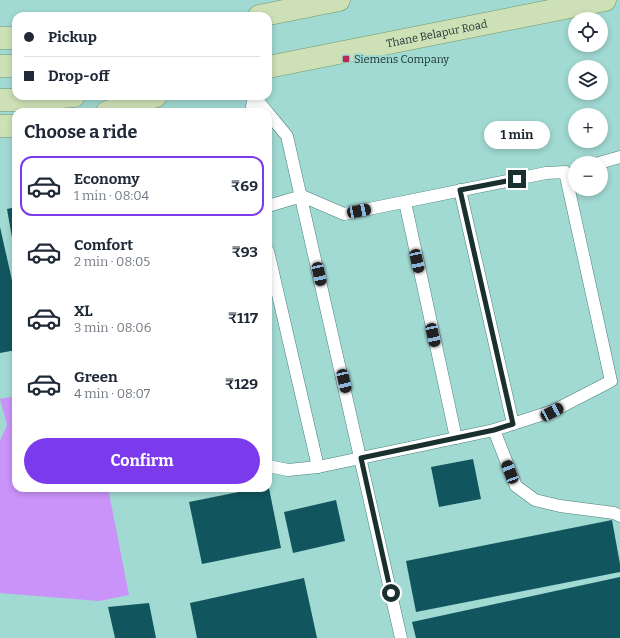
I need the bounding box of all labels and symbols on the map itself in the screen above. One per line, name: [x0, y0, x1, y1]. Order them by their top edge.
street label: Thane Belapur Road: [385, 17, 489, 50]
place label: Siemens Company: [354, 53, 449, 66]
marker: Siemens Company: [341, 54, 351, 64]
callout: 1 min: [484, 121, 550, 149]
route end: [508, 170, 526, 188]
car: [346, 203, 372, 219]
car: [409, 248, 425, 274]
car: [311, 261, 327, 287]
car: [425, 322, 441, 348]
car: [335, 368, 353, 394]
car: [539, 401, 565, 423]
car: [500, 459, 520, 485]
route start: [382, 584, 400, 602]

